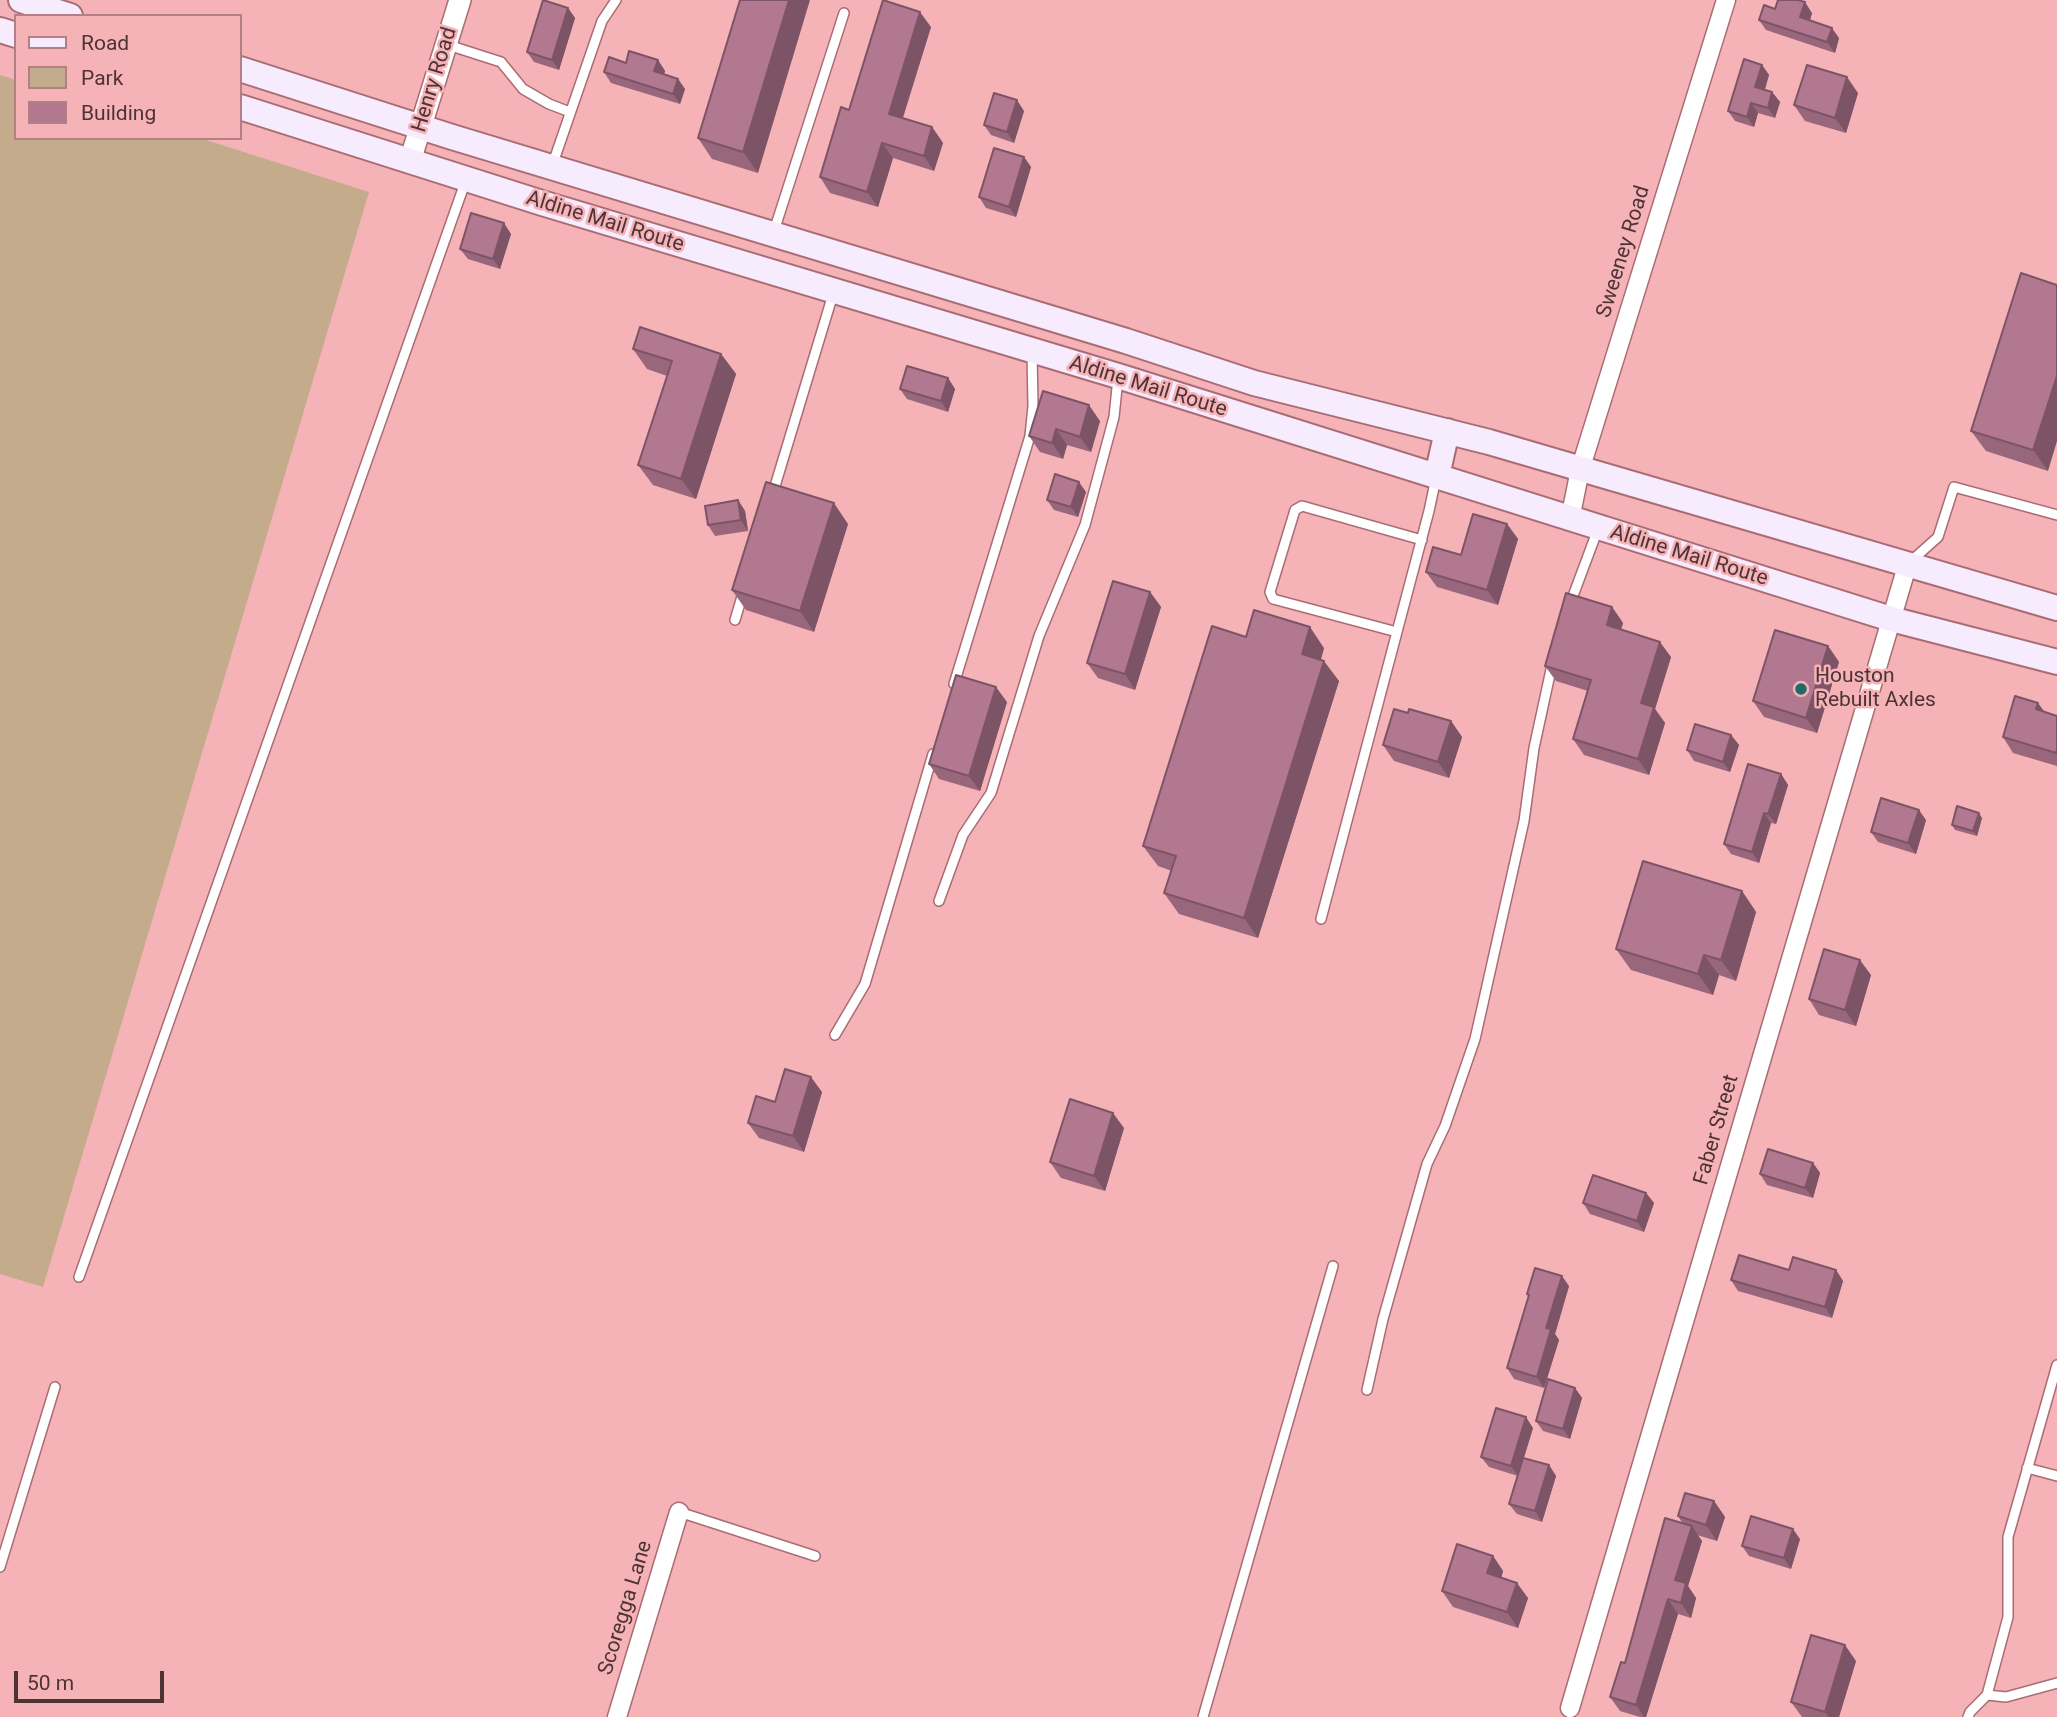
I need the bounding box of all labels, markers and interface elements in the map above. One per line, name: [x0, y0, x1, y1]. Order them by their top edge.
legend: [14, 14, 242, 140]
street label: Henry Road: [407, 25, 463, 135]
text: Road: [81, 31, 129, 55]
text: Park: [81, 66, 123, 90]
text: Building: [81, 101, 156, 125]
street label: Sweeney Road: [1592, 183, 1656, 321]
street label: Aldine Mail Route: [523, 186, 687, 258]
street label: Aldine Mail Route: [1066, 351, 1230, 423]
street label: Aldine Mail Route: [1607, 520, 1771, 592]
place label: Houston Rebuilt Axles: [1815, 664, 1936, 714]
marker: Houston Rebuilt Axles: [1793, 681, 1809, 697]
street label: Faber Street: [1689, 1072, 1745, 1188]
street label: Scoregga Lane: [594, 1538, 658, 1678]
scale bar: [18, 1658, 168, 1702]
text: 50 m: [27, 1671, 74, 1695]

